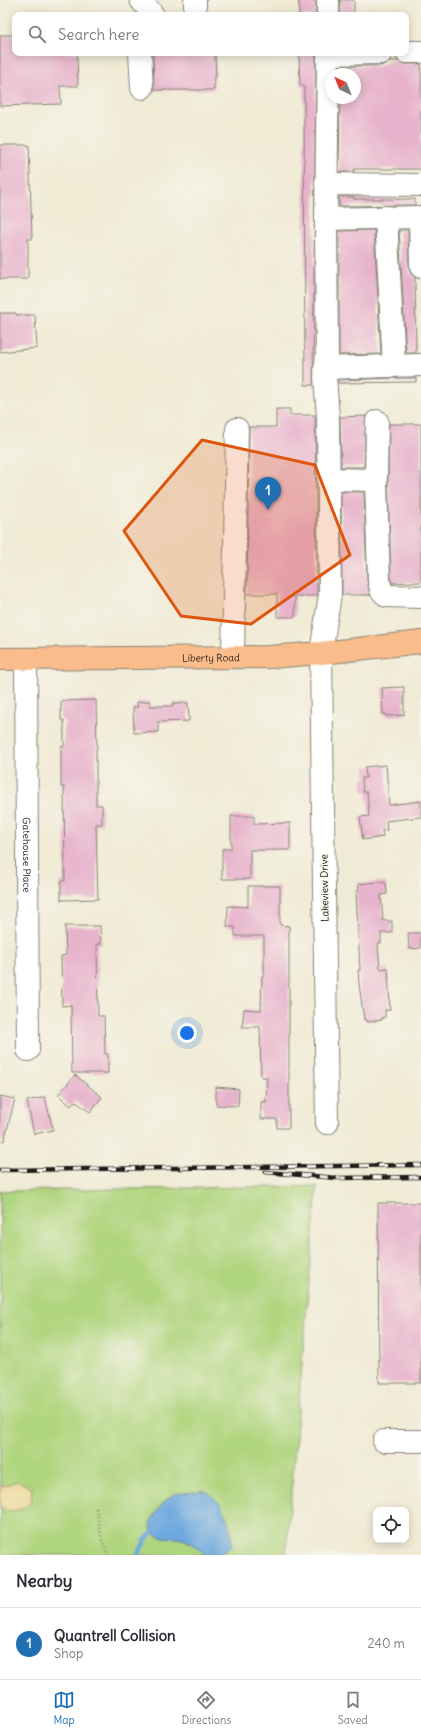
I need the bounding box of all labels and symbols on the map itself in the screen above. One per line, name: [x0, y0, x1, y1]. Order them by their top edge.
north arrow: [325, 68, 361, 104]
pin: 1: [255, 477, 281, 510]
street label: Liberty Road: [182, 651, 240, 665]
street label: Gatehouse Place: [20, 817, 33, 893]
street label: Lakeview Drive: [317, 854, 332, 922]
your location: [177, 1023, 197, 1043]

